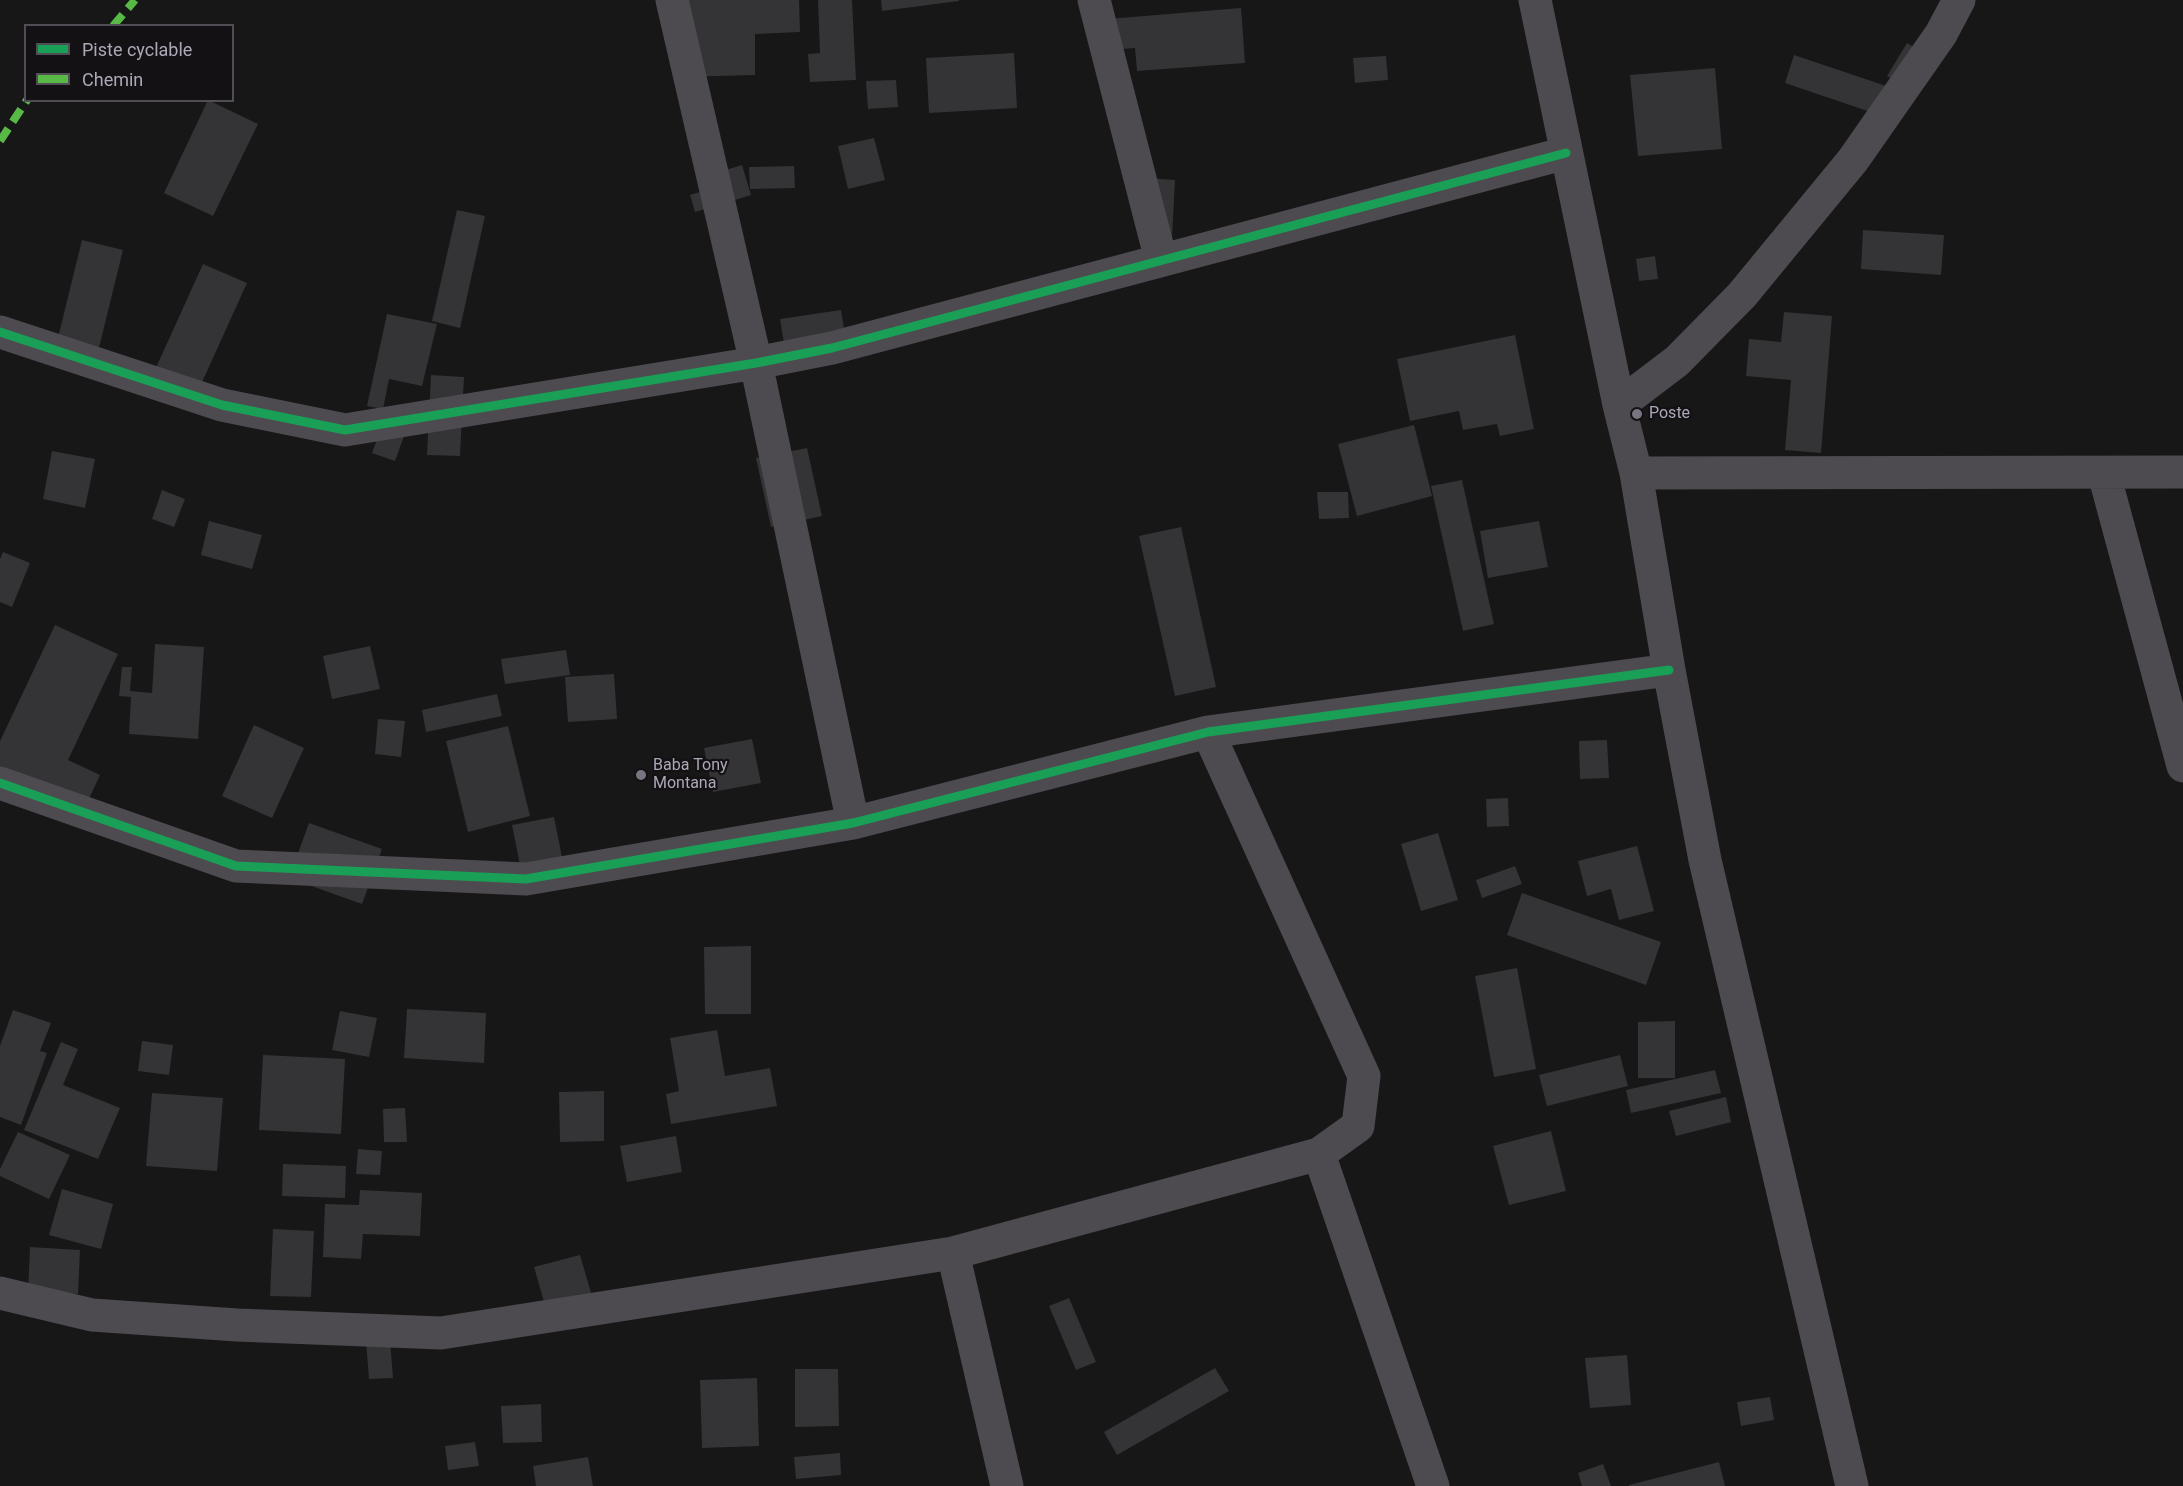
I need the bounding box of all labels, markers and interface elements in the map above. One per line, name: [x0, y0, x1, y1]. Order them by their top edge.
legend: [24, 24, 234, 102]
text: Piste cyclable: [82, 39, 192, 60]
text: Chemin: [82, 69, 143, 90]
place label: Poste: [1649, 404, 1690, 424]
marker: Poste: [1630, 407, 1644, 421]
place label: Baba Tony Montana: [653, 756, 728, 794]
marker: Baba Tony Montana: [634, 768, 648, 782]

